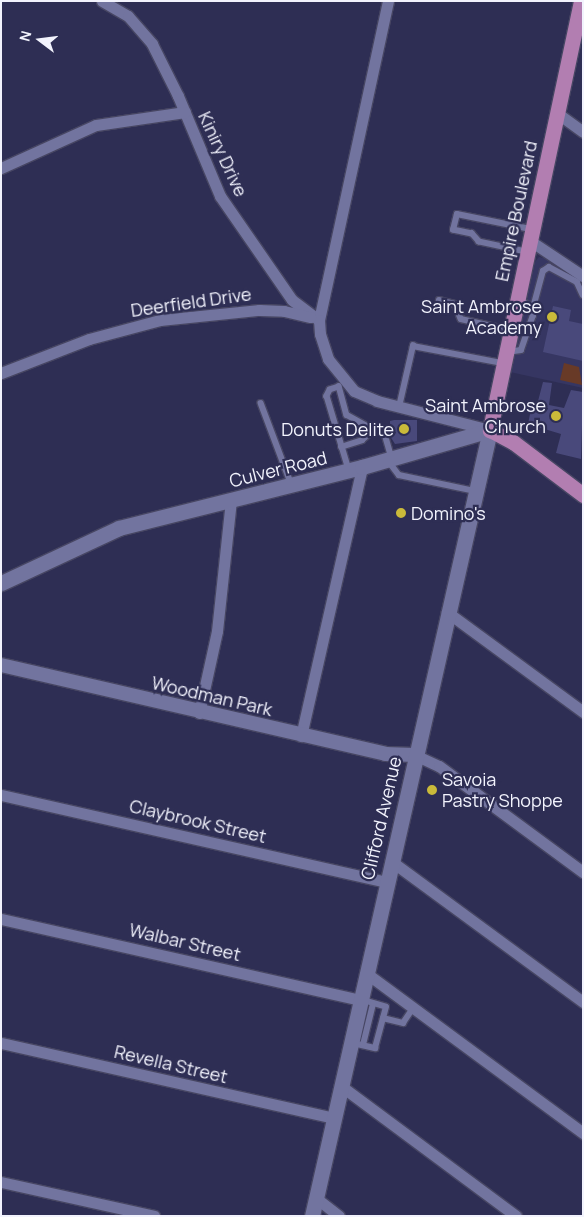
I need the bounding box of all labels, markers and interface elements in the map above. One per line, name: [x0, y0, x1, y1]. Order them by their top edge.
north arrow: [15, 15, 65, 65]
text: N: [15, 29, 36, 43]
street label: Kiniry Drive: [194, 108, 252, 200]
street label: Empire Boulevard: [491, 139, 541, 283]
street label: Deerfield Drive: [129, 283, 253, 321]
place label: Saint Ambrose Academy: [421, 296, 542, 338]
marker: Saint Ambrose Academy: [546, 311, 558, 323]
place label: Saint Ambrose Church: [425, 395, 546, 438]
marker: Saint Ambrose Church: [550, 410, 562, 422]
place label: Donuts Delite: [281, 418, 394, 440]
marker: Donuts Delite: [398, 423, 410, 435]
street label: Culver Road: [227, 446, 329, 492]
place label: Domino's: [411, 502, 486, 524]
marker: Domino's: [395, 507, 407, 519]
street label: Woodman Park: [150, 672, 274, 720]
street label: Clifford Avenue: [356, 754, 406, 882]
place label: Savoia Pastry Shoppe: [442, 769, 563, 812]
marker: Savoia Pastry Shoppe: [426, 784, 438, 796]
street label: Claybrook Street: [128, 795, 268, 847]
street label: Walbar Street: [127, 919, 243, 965]
street label: Revella Street: [112, 1040, 230, 1088]

